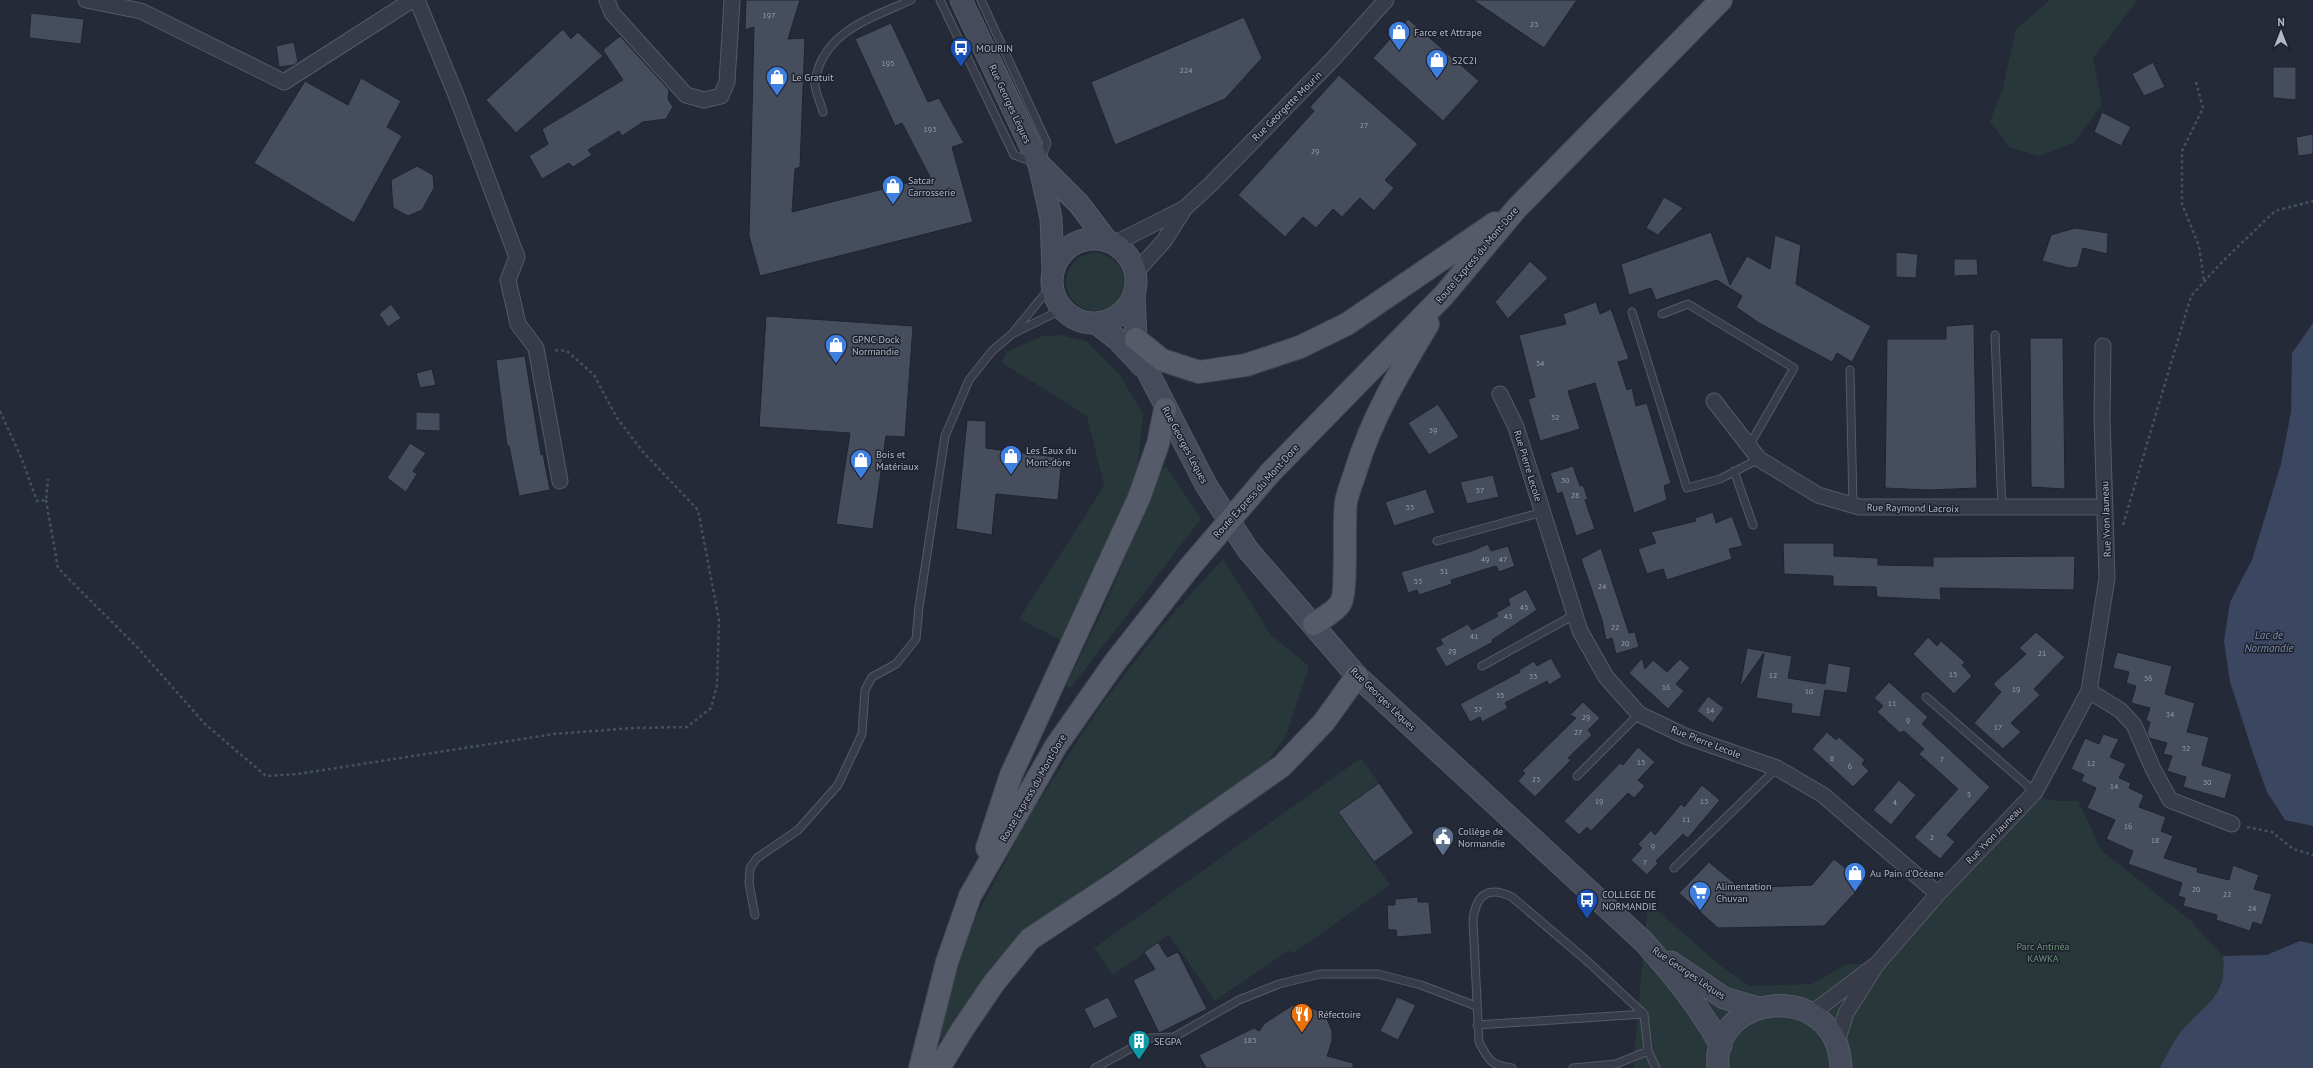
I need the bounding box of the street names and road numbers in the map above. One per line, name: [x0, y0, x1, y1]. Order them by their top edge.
street label: Rue Georges Lèques: [986, 62, 1034, 146]
street label: Rue Georgette Mourin: [1249, 68, 1325, 144]
street label: Route Express du Mont-Dore: [1433, 204, 1521, 306]
street label: Rue Georges Lèques: [1159, 404, 1211, 486]
street label: Rue Pierre Lecole: [1511, 429, 1545, 503]
street label: Route Express du Mont-Dore: [1210, 441, 1302, 541]
street label: Rue Yvon Jauneau: [2098, 481, 2114, 557]
street label: Rue Raymond Lacroix: [1867, 501, 1959, 515]
street label: Rue Georges Lèques: [1348, 665, 1418, 733]
street label: Rue Pierre Lecole: [1669, 723, 1743, 761]
street label: Route Express du Mont-Dore: [997, 732, 1069, 844]
street label: Rue Yvon Jauneau: [1963, 803, 2025, 867]
street label: Rue Georges Lèques: [1650, 944, 1728, 1002]

